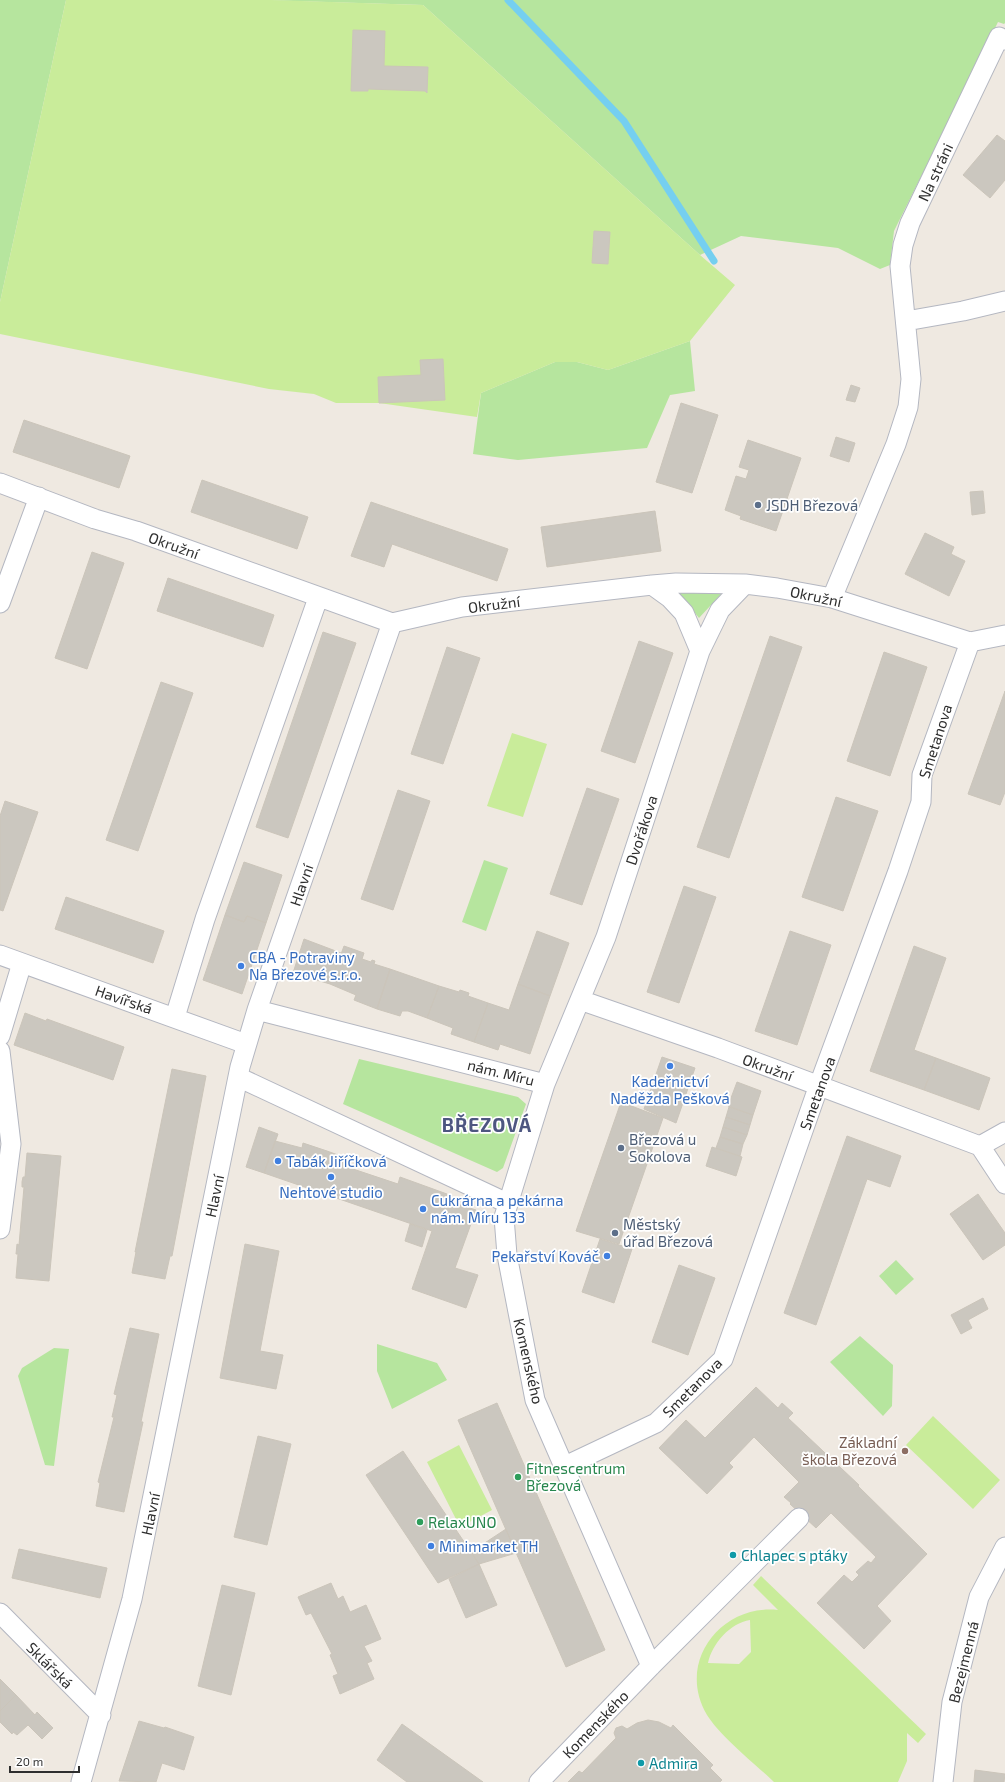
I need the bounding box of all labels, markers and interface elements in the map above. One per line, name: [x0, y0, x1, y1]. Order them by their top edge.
street label: Na stráni: [914, 140, 956, 204]
place label: JSDH Březová: [766, 496, 858, 514]
marker: JSDH Březová: [753, 500, 763, 510]
street label: Okružní: [146, 528, 203, 563]
street label: Okružní: [789, 582, 845, 611]
street label: Okružní: [467, 592, 522, 616]
street label: Smetanova: [915, 702, 955, 780]
street label: Dvořákova: [621, 793, 661, 867]
street label: Hlavní: [285, 860, 317, 908]
place label: CBA - Potraviny Na Březové s.r.o.: [249, 948, 361, 983]
marker: CBA - Potraviny Na Březové s.r.o.: [236, 961, 246, 971]
street label: Havířská: [93, 981, 155, 1017]
street label: Okružní: [740, 1050, 797, 1085]
street label: Smetanova: [795, 1054, 839, 1132]
street label: nám. Míru: [466, 1055, 536, 1089]
marker: Kadeřnictví Naděžda Pešková: [665, 1061, 675, 1071]
place label: Kadeřnictví Naděžda Pešková: [610, 1072, 730, 1107]
district label: BŘEZOVÁ: [442, 1113, 532, 1136]
place label: Březová u Sokolova: [629, 1130, 696, 1165]
marker: Březová u Sokolova: [616, 1143, 626, 1153]
place label: Tabák Jiříčková: [286, 1152, 387, 1170]
marker: Tabák Jiříčková: [273, 1156, 283, 1166]
street label: Hlavní: [201, 1172, 228, 1219]
marker: Nehtové studio: [326, 1172, 336, 1182]
place label: Nehtové studio: [279, 1183, 383, 1201]
place label: Cukrárna a pekárna nám. Míru 133: [431, 1191, 563, 1226]
marker: Cukrárna a pekárna nám. Míru 133: [418, 1204, 428, 1214]
place label: Městský úřad Březová: [623, 1215, 713, 1250]
marker: Městský úřad Březová: [610, 1228, 620, 1238]
place label: Pekařství Kováč: [491, 1247, 599, 1265]
marker: Pekařství Kováč: [602, 1251, 612, 1261]
street label: Komenského: [510, 1316, 548, 1406]
street label: Smetanova: [658, 1353, 726, 1421]
place label: Základní škola Březová: [802, 1433, 898, 1468]
marker: Základní škola Březová: [900, 1446, 910, 1456]
place label: Fitnescentrum Březová: [526, 1459, 625, 1494]
marker: Fitnescentrum Březová: [513, 1472, 523, 1482]
street label: Hlavní: [137, 1490, 164, 1537]
place label: RelaxUNO: [428, 1513, 496, 1531]
marker: RelaxUNO: [415, 1517, 425, 1527]
place label: Minimarket TH: [439, 1537, 539, 1555]
marker: Minimarket TH: [426, 1541, 436, 1551]
place label: Chlapec s ptáky: [741, 1546, 848, 1564]
marker: Chlapec s ptáky: [728, 1550, 738, 1560]
street label: Bezejmenná: [944, 1619, 983, 1705]
street label: Sklářská: [23, 1638, 77, 1692]
street label: Komenského: [558, 1686, 632, 1762]
scale bar: [10, 1748, 79, 1774]
text: 20 m: [16, 1754, 43, 1768]
place label: Admira: [649, 1754, 698, 1772]
marker: Admira: [636, 1758, 646, 1768]

